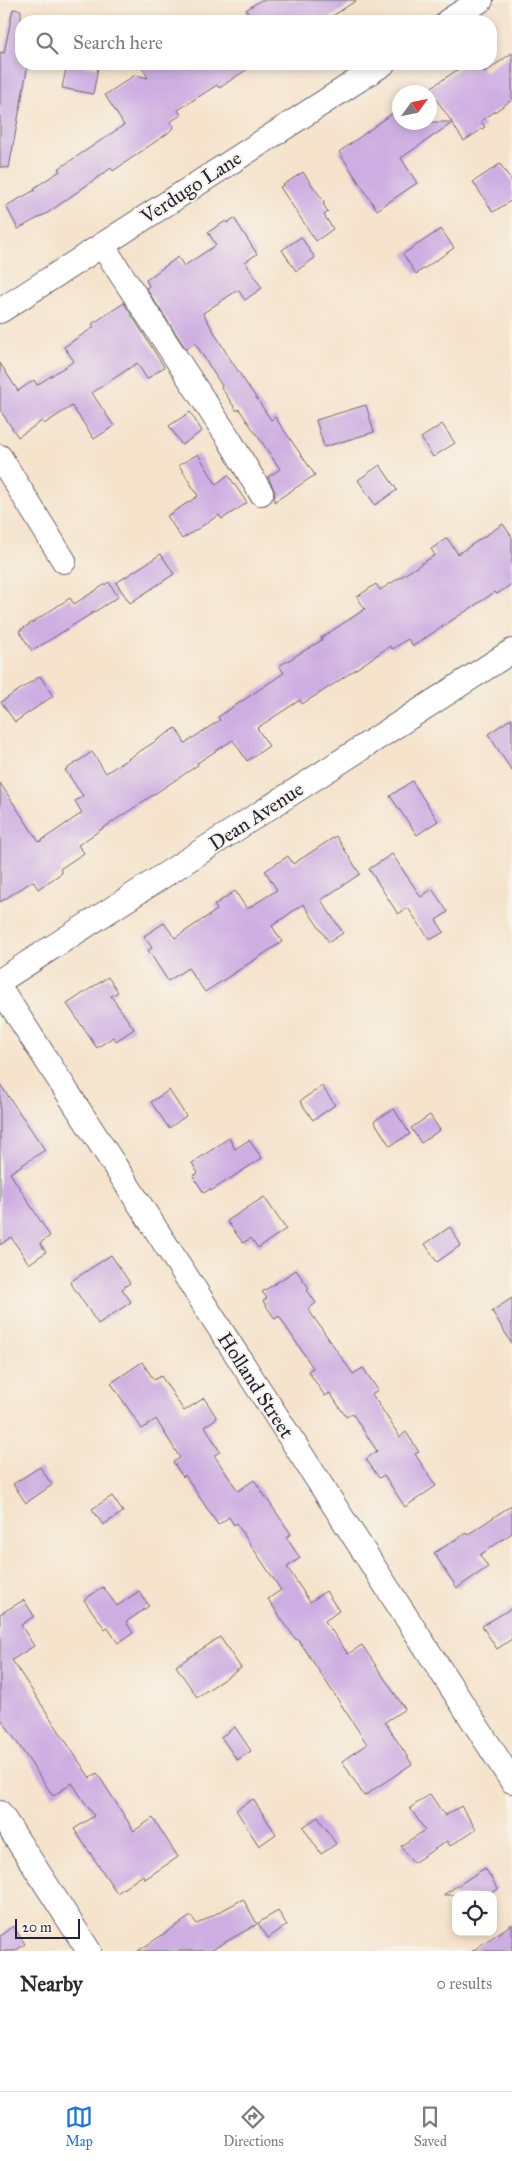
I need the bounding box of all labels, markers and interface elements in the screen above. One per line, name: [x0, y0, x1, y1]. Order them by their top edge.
search box: [15, 15, 497, 70]
icon: search: [33, 29, 61, 57]
text: Search here: [73, 31, 163, 54]
north arrow: [392, 85, 437, 130]
street label: Verdugo Lane: [135, 146, 246, 230]
street label: Dean Avenue: [204, 777, 308, 855]
street label: Holland Street: [213, 1328, 299, 1442]
map controls: [452, 1891, 497, 1936]
button: locate: [452, 1891, 497, 1936]
scale bar: [15, 1916, 80, 1939]
text: 20 m: [22, 1919, 52, 1936]
text: Nearby: [20, 1971, 83, 1997]
text: 0 results: [437, 1974, 492, 1993]
tab: Map: [65, 2103, 93, 2150]
tab: Directions: [223, 2103, 284, 2150]
tab: Saved: [414, 2103, 447, 2150]

